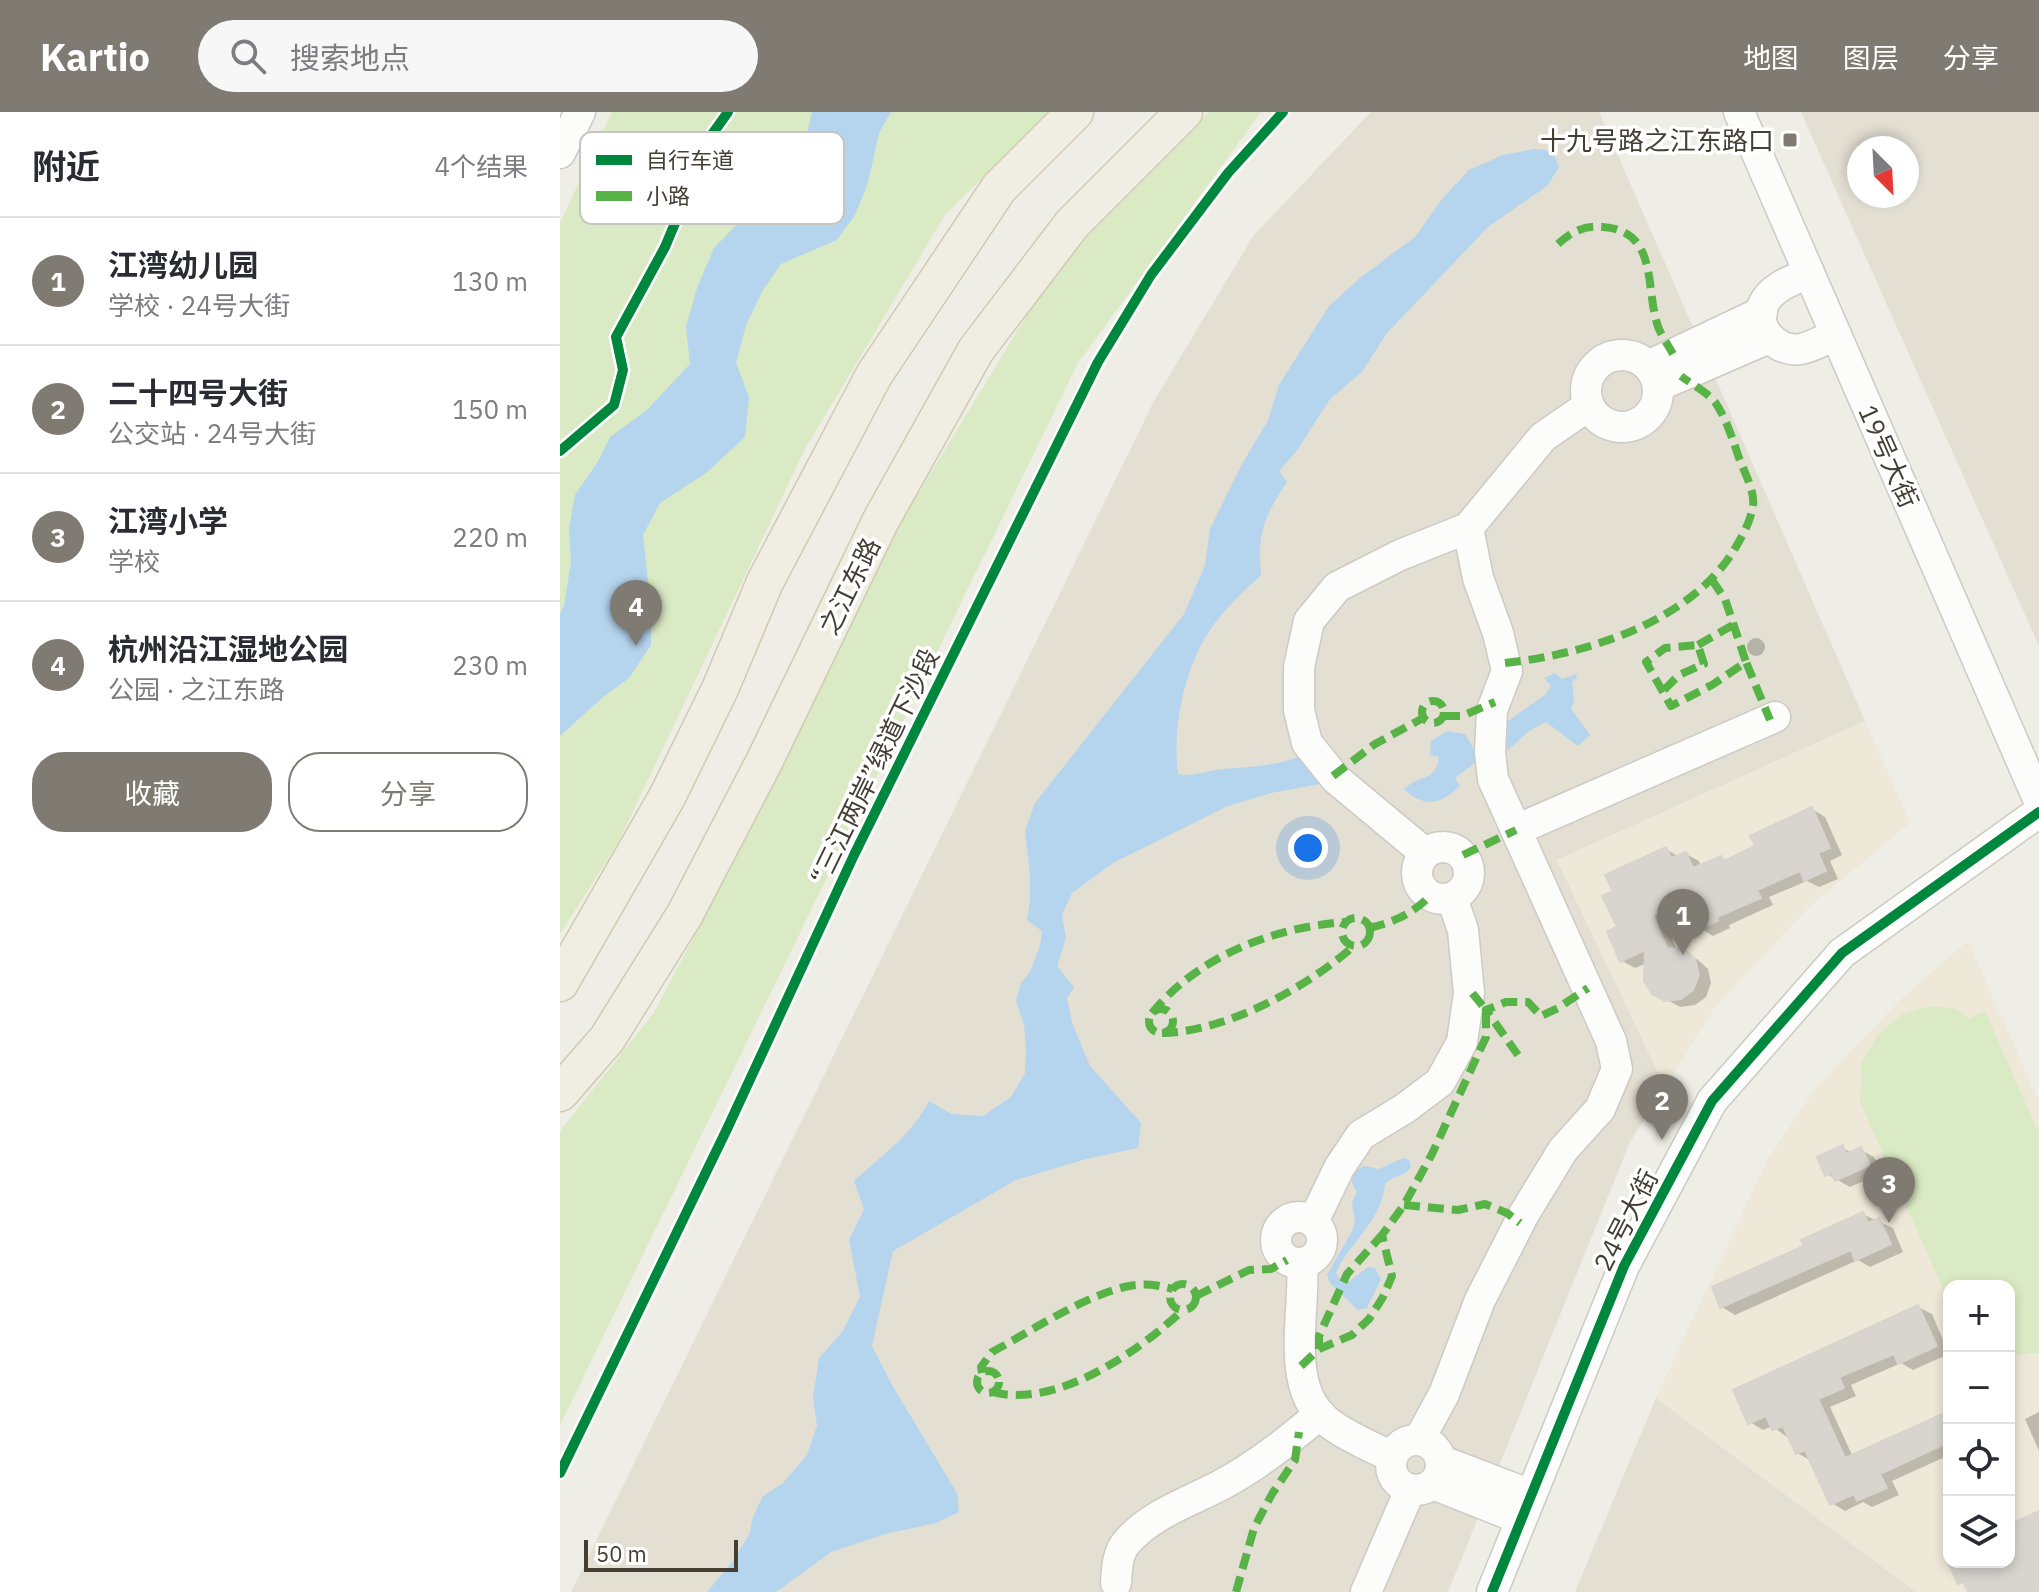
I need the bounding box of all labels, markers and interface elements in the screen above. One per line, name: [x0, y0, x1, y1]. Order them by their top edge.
search box: [198, 20, 758, 92]
text: Kartio: [40, 32, 150, 81]
icon: search: [226, 34, 270, 78]
text: 搜索地点: [290, 38, 410, 77]
text: 地图: [1743, 39, 1799, 76]
text: 图层: [1843, 39, 1899, 76]
text: 分享: [1943, 39, 1999, 76]
place label: 十九号路之江东路口: [1540, 123, 1774, 157]
marker: 十九号路之江东路口: [1781, 131, 1799, 149]
legend: [580, 132, 844, 224]
north arrow: [1847, 136, 1919, 208]
text: 附近: [32, 144, 100, 188]
text: 自行车道: [646, 145, 734, 174]
text: 4个结果: [434, 149, 528, 183]
text: 小路: [646, 181, 690, 210]
text: 江湾幼儿园: [108, 245, 258, 284]
text: 1: [50, 264, 66, 298]
text: 130 m: [452, 264, 528, 298]
text: 学校 · 24号大街: [108, 288, 290, 322]
text: 二十四号大街: [108, 373, 288, 412]
text: 2: [50, 392, 66, 426]
text: 150 m: [452, 392, 528, 426]
street label: 19号大街: [1851, 399, 1927, 513]
text: 公交站 · 24号大街: [108, 416, 316, 450]
text: 江湾小学: [108, 501, 228, 540]
text: 3: [50, 520, 66, 554]
text: 220 m: [452, 520, 528, 554]
street label: 之江东路: [811, 532, 887, 640]
text: 学校: [108, 544, 160, 578]
pin: 4: [610, 580, 662, 646]
text: 杭州沿江湿地公园: [108, 629, 348, 668]
street label: “三江两岸”绿道下沙段: [802, 642, 946, 890]
text: 4: [50, 648, 66, 682]
text: 230 m: [452, 648, 528, 682]
text: 公园 · 之江东路: [108, 672, 285, 706]
button: 收藏: [32, 752, 272, 832]
button: 分享: [288, 752, 528, 832]
your location: [1288, 828, 1328, 868]
pin: 1: [1657, 889, 1709, 955]
pin: 2: [1636, 1074, 1688, 1140]
pin: 3: [1863, 1157, 1915, 1223]
street label: 24号大街: [1585, 1164, 1665, 1276]
map controls: [1943, 1280, 2015, 1568]
button: +: [1943, 1280, 2015, 1352]
button: −: [1943, 1352, 2015, 1424]
button: locate: [1943, 1424, 2015, 1496]
button: layers: [1943, 1496, 2015, 1568]
scale bar: [584, 1536, 738, 1572]
text: 50 m: [596, 1539, 647, 1568]

